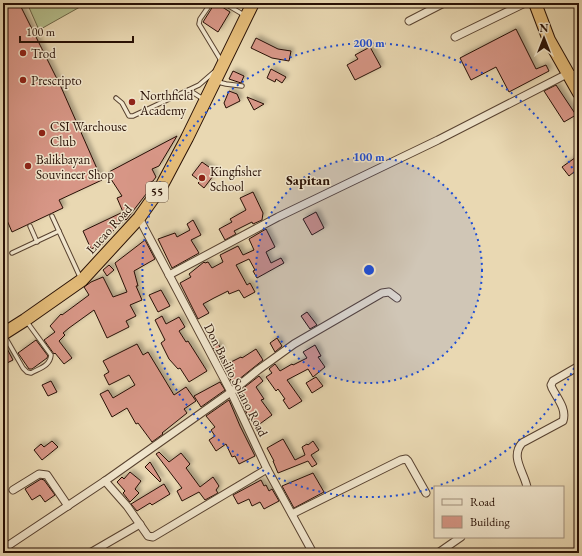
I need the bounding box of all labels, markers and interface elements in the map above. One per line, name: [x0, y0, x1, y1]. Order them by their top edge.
scale bar: [20, 18, 133, 44]
north arrow: [524, 18, 564, 58]
text: N: [540, 21, 549, 35]
text: 100 m: [26, 24, 56, 40]
text: 200 m: [353, 35, 385, 51]
place label: Trod: [31, 45, 56, 62]
marker: Trod: [18, 48, 28, 58]
place label: Prescripto: [31, 72, 82, 89]
marker: Prescripto: [18, 75, 28, 85]
place label: Northfield Academy: [139, 87, 194, 119]
marker: Northfield Academy: [127, 97, 137, 107]
place label: CSI Warehouse Club: [50, 118, 127, 150]
marker: CSI Warehouse Club: [37, 128, 47, 138]
text: 100 m: [353, 149, 385, 165]
place label: Balikbayan Souvineer Shop: [36, 151, 114, 183]
marker: Balikbayan Souvineer Shop: [23, 161, 33, 171]
place label: Kingfisher School: [210, 163, 262, 195]
district label: Sapitan: [286, 171, 330, 189]
marker: Kingfisher School: [197, 173, 207, 183]
road number: 55: [146, 182, 168, 202]
street label: Lucao Road: [82, 200, 136, 257]
centre of rings: [362, 263, 376, 277]
street label: Don Basilio Solano Road: [200, 320, 272, 440]
legend: [434, 486, 564, 538]
text: Road: [470, 494, 496, 510]
text: Building: [470, 514, 511, 530]

